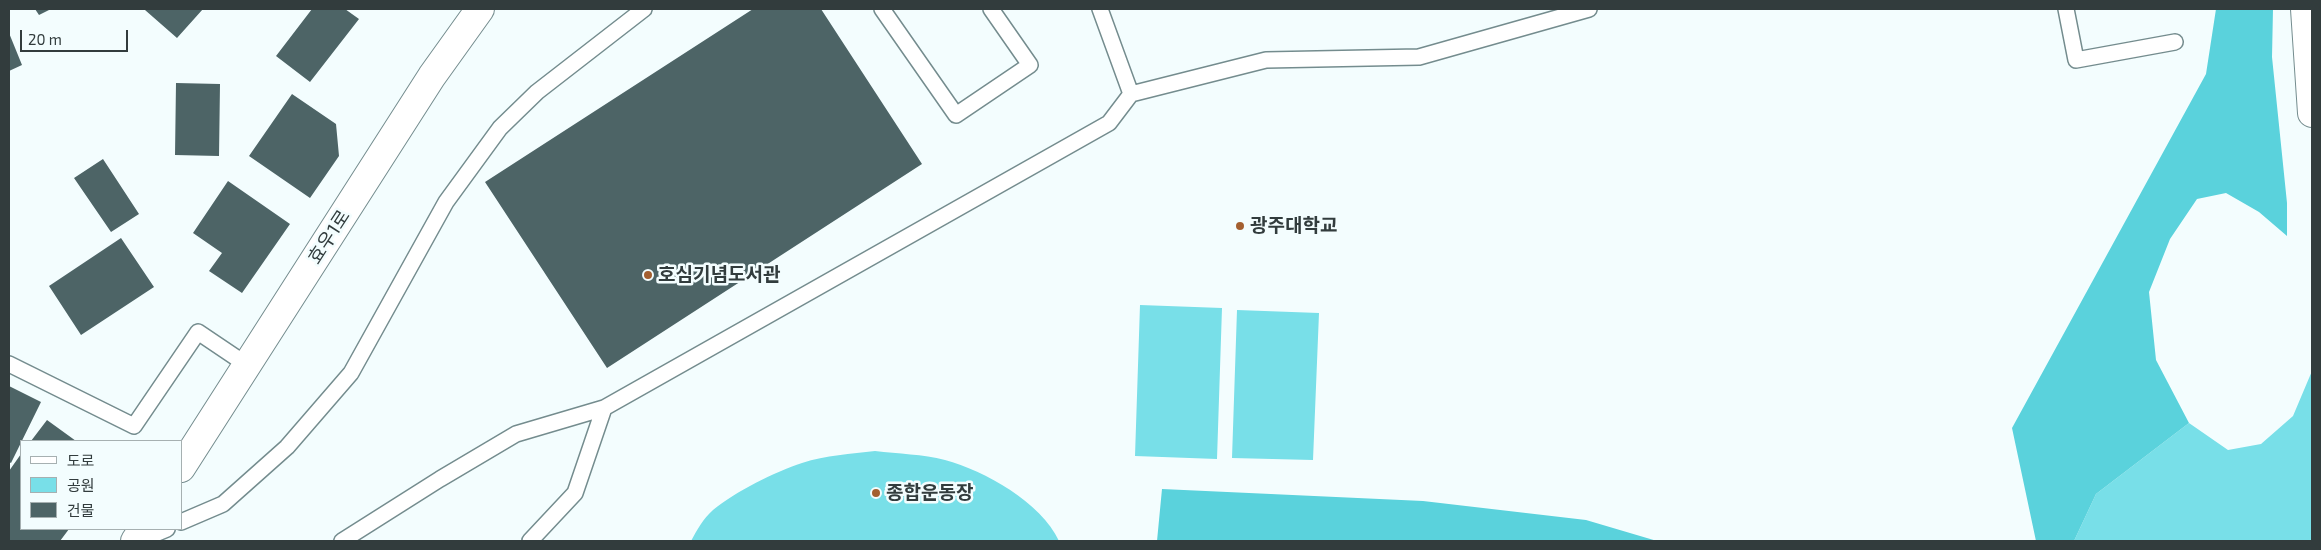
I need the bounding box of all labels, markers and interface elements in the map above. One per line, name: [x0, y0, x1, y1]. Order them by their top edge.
scale bar: [22, 20, 130, 52]
text: 20 m: [28, 30, 62, 48]
street label: 효우1로: [303, 206, 355, 268]
place label: 광주대학교: [1250, 215, 1337, 237]
marker: 광주대학교: [1234, 220, 1246, 232]
place label: 호심기념도서관: [658, 264, 780, 286]
marker: 호심기념도서관: [642, 269, 654, 281]
legend: [20, 440, 182, 530]
text: 도로: [67, 451, 95, 469]
text: 공원: [67, 476, 95, 494]
place label: 종합운동장: [886, 482, 973, 504]
marker: 종합운동장: [870, 487, 882, 499]
text: 건물: [67, 501, 95, 519]

